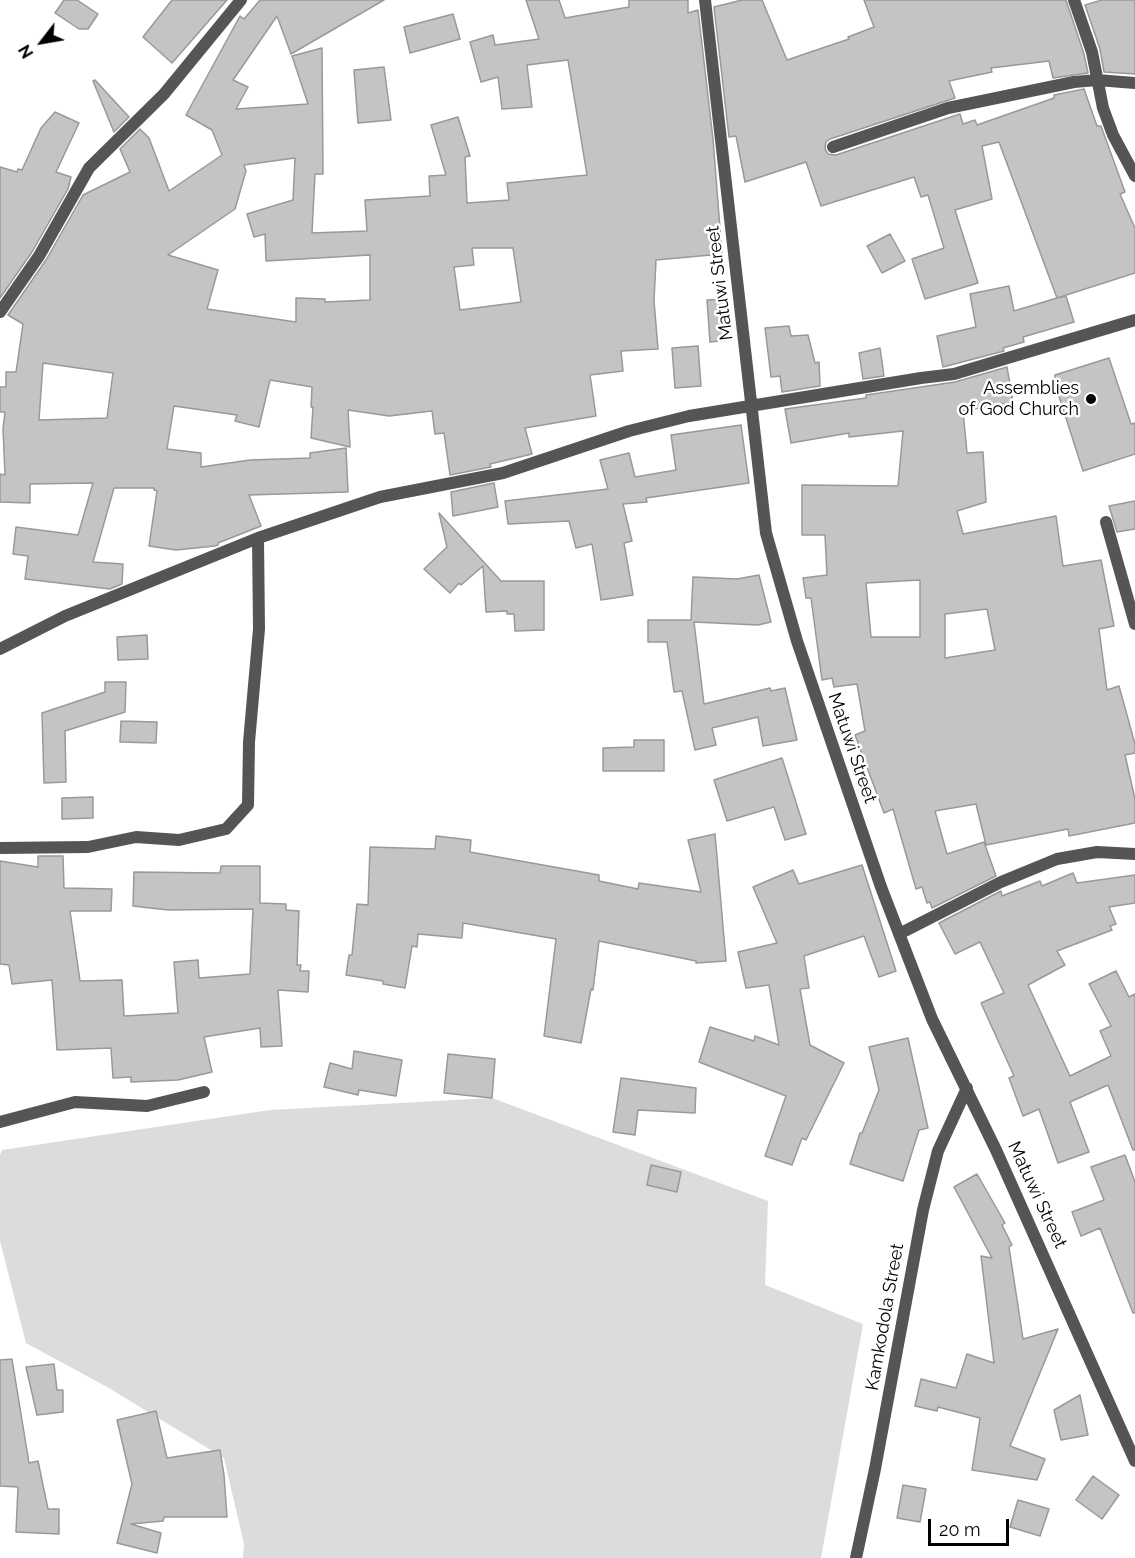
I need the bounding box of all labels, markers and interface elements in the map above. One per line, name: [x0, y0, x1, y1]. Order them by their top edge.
north arrow: [12, 12, 72, 72]
text: N: [15, 41, 37, 62]
street label: Matuwi Street: [702, 225, 738, 341]
place label: Assemblies of God Church: [959, 378, 1079, 420]
marker: Assemblies of God Church: [1084, 392, 1098, 406]
street label: Matuwi Street: [823, 690, 881, 806]
street label: Matuwi Street: [1003, 1138, 1071, 1252]
street label: Kamkodola Street: [861, 1242, 909, 1392]
scale bar: [931, 1507, 1012, 1545]
text: 20 m: [939, 1519, 981, 1540]

